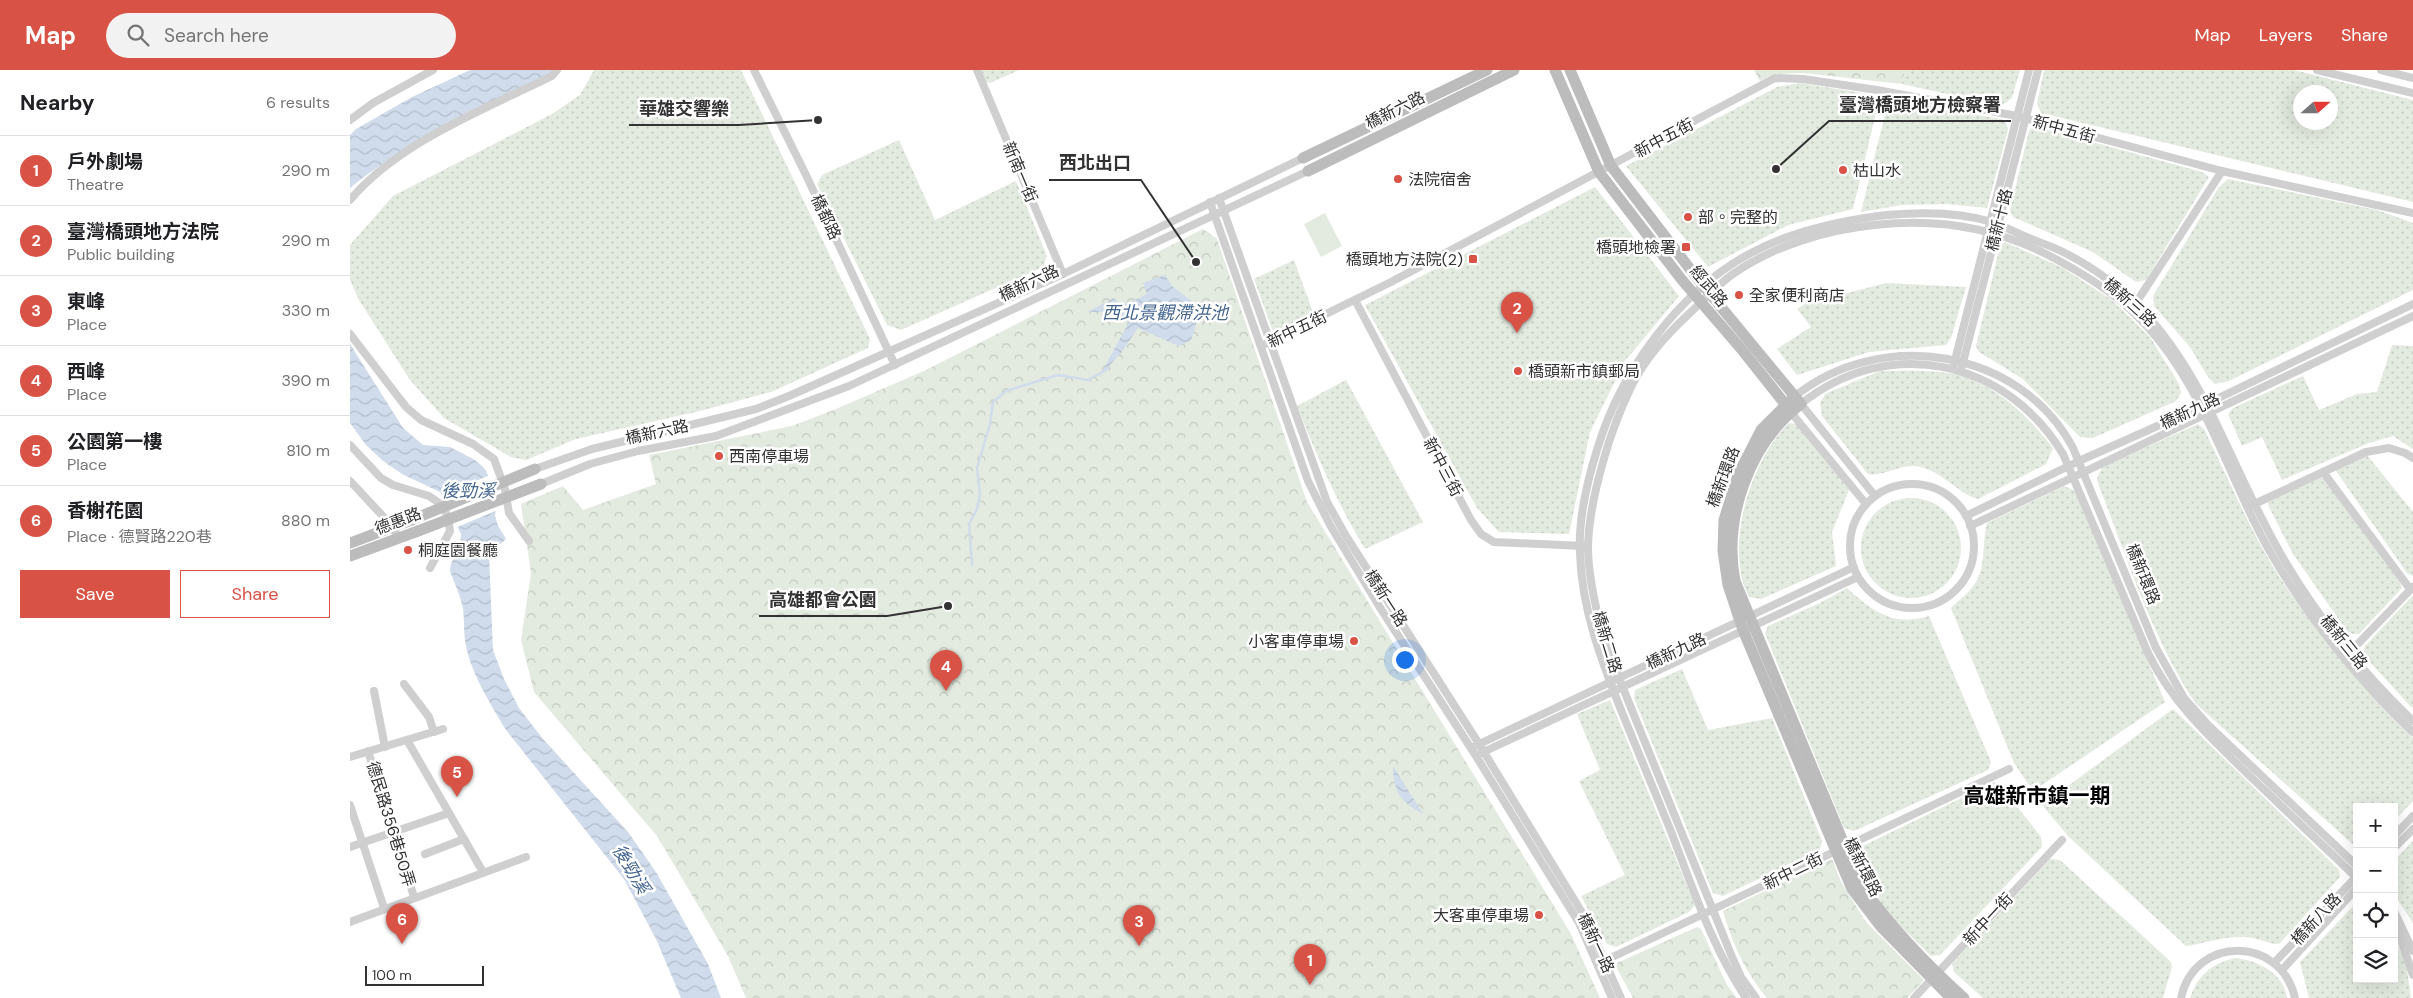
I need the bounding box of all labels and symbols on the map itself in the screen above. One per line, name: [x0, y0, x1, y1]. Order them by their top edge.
north arrow: [2293, 85, 2338, 130]
street label: 橋新六路: [1362, 87, 1428, 133]
callout: 臺灣橋頭地方檢察署: [1829, 88, 2011, 121]
callout: 華雄交響樂: [629, 92, 739, 125]
text: 臺灣橋頭地方檢察署: [1839, 93, 2001, 117]
text: 華雄交響樂: [639, 97, 729, 121]
street label: 新中五街: [2030, 111, 2098, 147]
street label: 新中五街: [1631, 114, 1697, 162]
street label: 新南一街: [998, 138, 1042, 206]
callout: 西北出口: [1049, 147, 1141, 180]
text: 西北出口: [1059, 151, 1131, 175]
place label: 枯山水: [1853, 160, 1901, 181]
marker: 枯山水: [1837, 164, 1849, 176]
place label: 法院宿舍: [1408, 169, 1472, 190]
marker: 法院宿舍: [1392, 173, 1404, 185]
street label: 橋新十路: [1981, 186, 2017, 254]
street label: 橋都路: [806, 191, 846, 243]
place label: 部。完整的: [1698, 207, 1778, 228]
marker: 部。完整的: [1682, 211, 1694, 223]
place label: 橋頭地檢署: [1596, 237, 1676, 258]
marker: 橋頭地檢署: [1680, 241, 1692, 253]
place label: 橋頭地方法院(2): [1346, 249, 1463, 270]
marker: 橋頭地方法院(2): [1467, 253, 1479, 265]
street label: 橋新六路: [996, 260, 1062, 306]
street label: 經武路: [1686, 261, 1732, 311]
street label: 橋新三路: [2099, 273, 2161, 331]
place label: 全家便利商店: [1749, 285, 1845, 306]
marker: 全家便利商店: [1733, 289, 1745, 301]
pin: 2: [1501, 292, 1533, 333]
water label: 西北景觀滯洪池: [1102, 301, 1230, 325]
street label: 新中五街: [1264, 306, 1330, 352]
place label: 橋頭新市鎮郵局: [1528, 361, 1640, 382]
marker: 橋頭新市鎮郵局: [1512, 365, 1524, 377]
street label: 橋新九路: [2157, 388, 2223, 434]
street label: 橋新六路: [624, 415, 690, 449]
street label: 新中三街: [1419, 434, 1467, 500]
street label: 橋新環路: [1702, 443, 1744, 511]
place label: 西南停車場: [729, 446, 809, 467]
marker: 西南停車場: [713, 450, 725, 462]
water label: 後勁溪: [441, 479, 498, 503]
street label: 德惠路: [372, 503, 424, 539]
place label: 桐庭園餐廳: [418, 540, 498, 561]
street label: 橋新環路: [2121, 540, 2165, 608]
marker: 桐庭園餐廳: [402, 544, 414, 556]
street label: 橋新一路: [1360, 565, 1412, 631]
callout: 高雄都會公園: [759, 583, 887, 616]
text: 高雄都會公園: [769, 588, 877, 612]
street label: 橋新二路: [1588, 608, 1626, 676]
street label: 橋新三路: [2316, 611, 2372, 673]
street label: 橋新九路: [1643, 628, 1709, 674]
place label: 小客車停車場: [1248, 631, 1344, 652]
marker: 小客車停車場: [1348, 635, 1360, 647]
your location: [1392, 647, 1418, 673]
pin: 4: [930, 650, 962, 691]
pin: 5: [441, 756, 473, 797]
street label: 德民路356巷50弄: [362, 759, 420, 889]
district label: 高雄新市鎮一期: [1964, 782, 2111, 810]
street label: 橋新環路: [1839, 834, 1887, 900]
water label: 後勁溪: [607, 840, 657, 901]
street label: 新中二街: [1760, 848, 1826, 894]
street label: 新中一街: [1958, 888, 2018, 950]
street label: 橋新八路: [2286, 888, 2346, 950]
pin: 6: [386, 903, 418, 944]
pin: 3: [1123, 905, 1155, 946]
place label: 大客車停車場: [1433, 905, 1529, 926]
marker: 大客車停車場: [1533, 909, 1545, 921]
street label: 橋新一路: [1573, 910, 1619, 976]
pin: 1: [1294, 944, 1326, 985]
scale bar: [365, 963, 484, 986]

